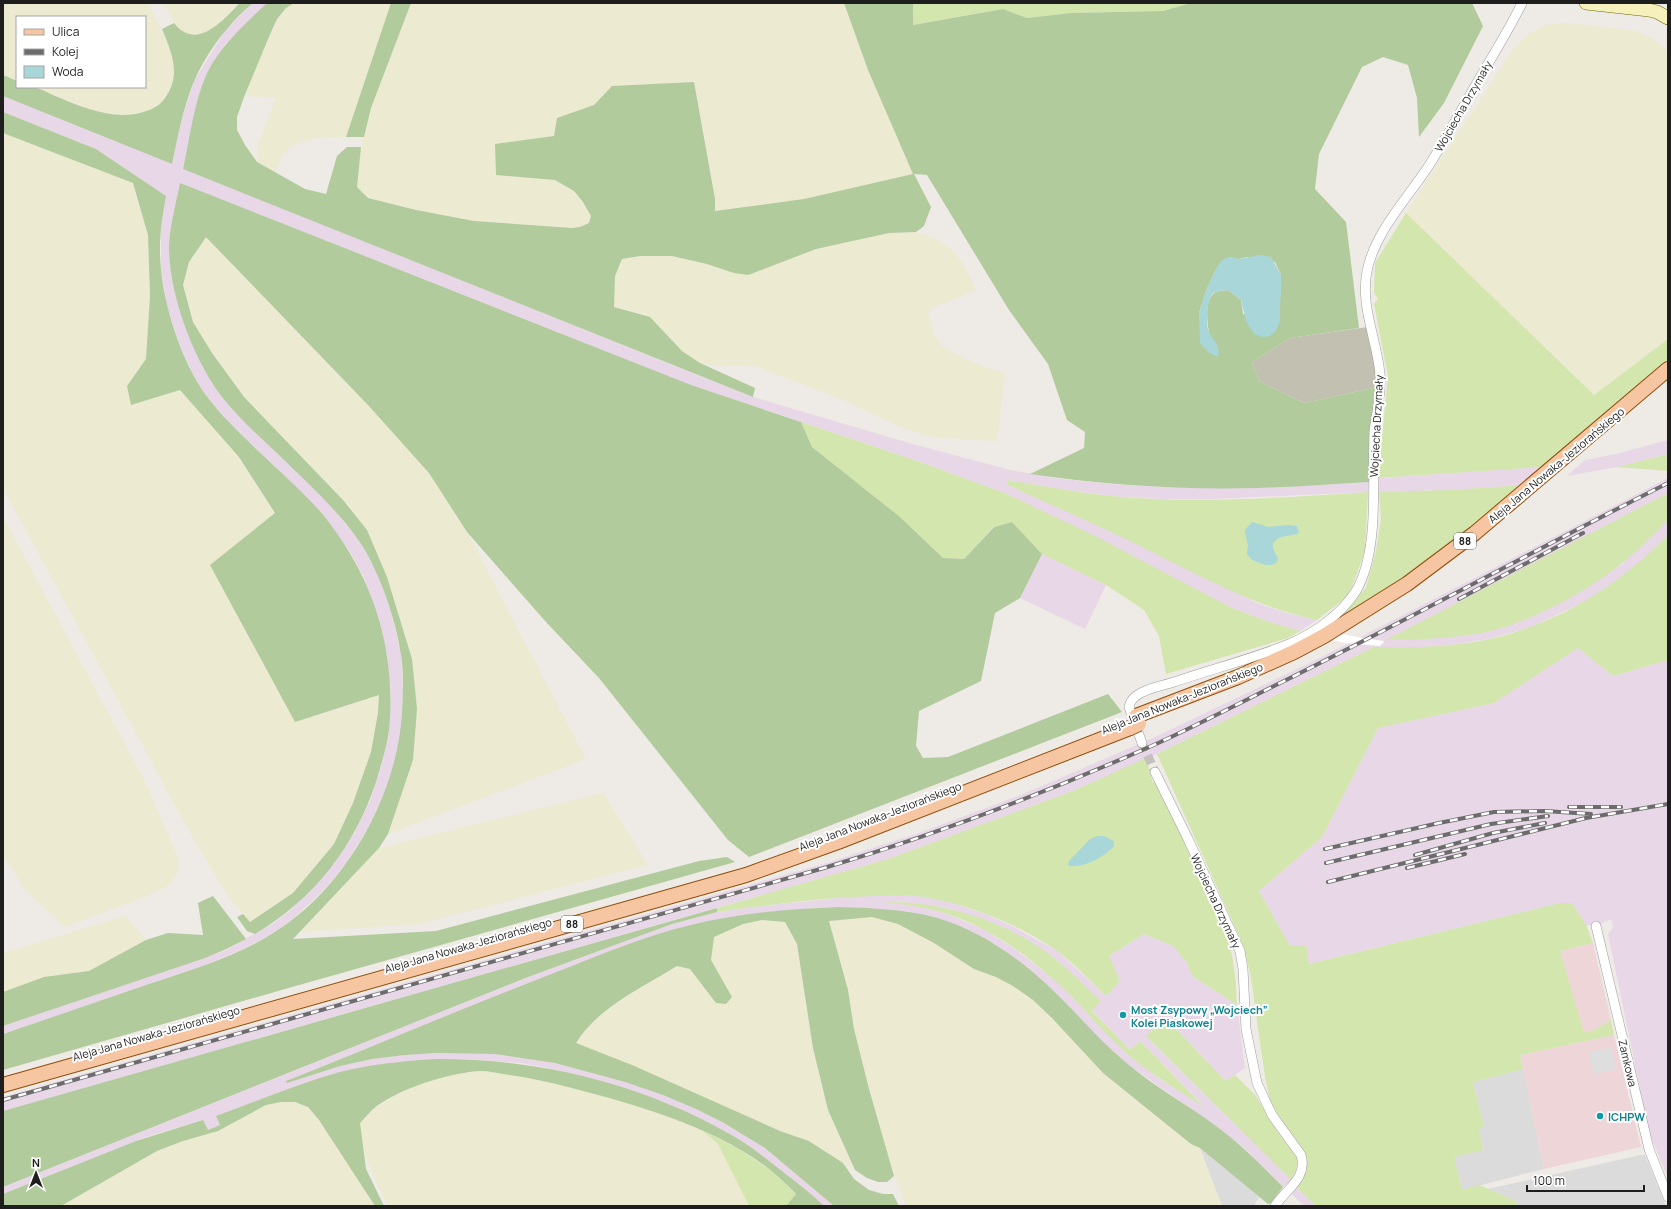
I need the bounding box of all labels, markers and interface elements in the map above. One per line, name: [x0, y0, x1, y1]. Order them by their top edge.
legend: [16, 16, 146, 88]
text: Ulica: [52, 23, 79, 40]
text: Kolej: [52, 43, 79, 60]
street label: Wojciecha Drzymały: [1431, 58, 1495, 154]
text: Woda: [52, 63, 83, 80]
street label: Wojciecha Drzymały: [1366, 374, 1386, 478]
street label: Aleja Jana Nowaka-Jeziorańskiego: [1485, 403, 1627, 526]
road number: 88: [1454, 533, 1476, 549]
street label: Aleja Jana Nowaka-Jeziorańskiego: [1099, 658, 1265, 737]
street label: Aleja Jana Nowaka-Jeziorańskiego: [797, 778, 964, 854]
street label: Wojciecha Drzymały: [1187, 851, 1245, 951]
street label: Aleja Jana Nowaka-Jeziorańskiego: [383, 914, 554, 976]
road number: 88: [561, 916, 583, 932]
street label: Aleja Jana Nowaka-Jeziorańskiego: [71, 1002, 242, 1064]
place label: Most Zsypowy „Wojciech” Kolei Piaskowej: [1131, 1002, 1268, 1030]
marker: Most Zsypowy „Wojciech” Kolei Piaskowej: [1118, 1010, 1128, 1020]
street label: Zamkowa: [1615, 1038, 1641, 1088]
place label: ICHPW: [1608, 1109, 1645, 1124]
marker: ICHPW: [1595, 1111, 1605, 1121]
north arrow: [16, 1153, 56, 1193]
text: N: [32, 1155, 40, 1170]
scale bar: [1527, 1167, 1644, 1193]
text: 100 m: [1533, 1172, 1565, 1189]

